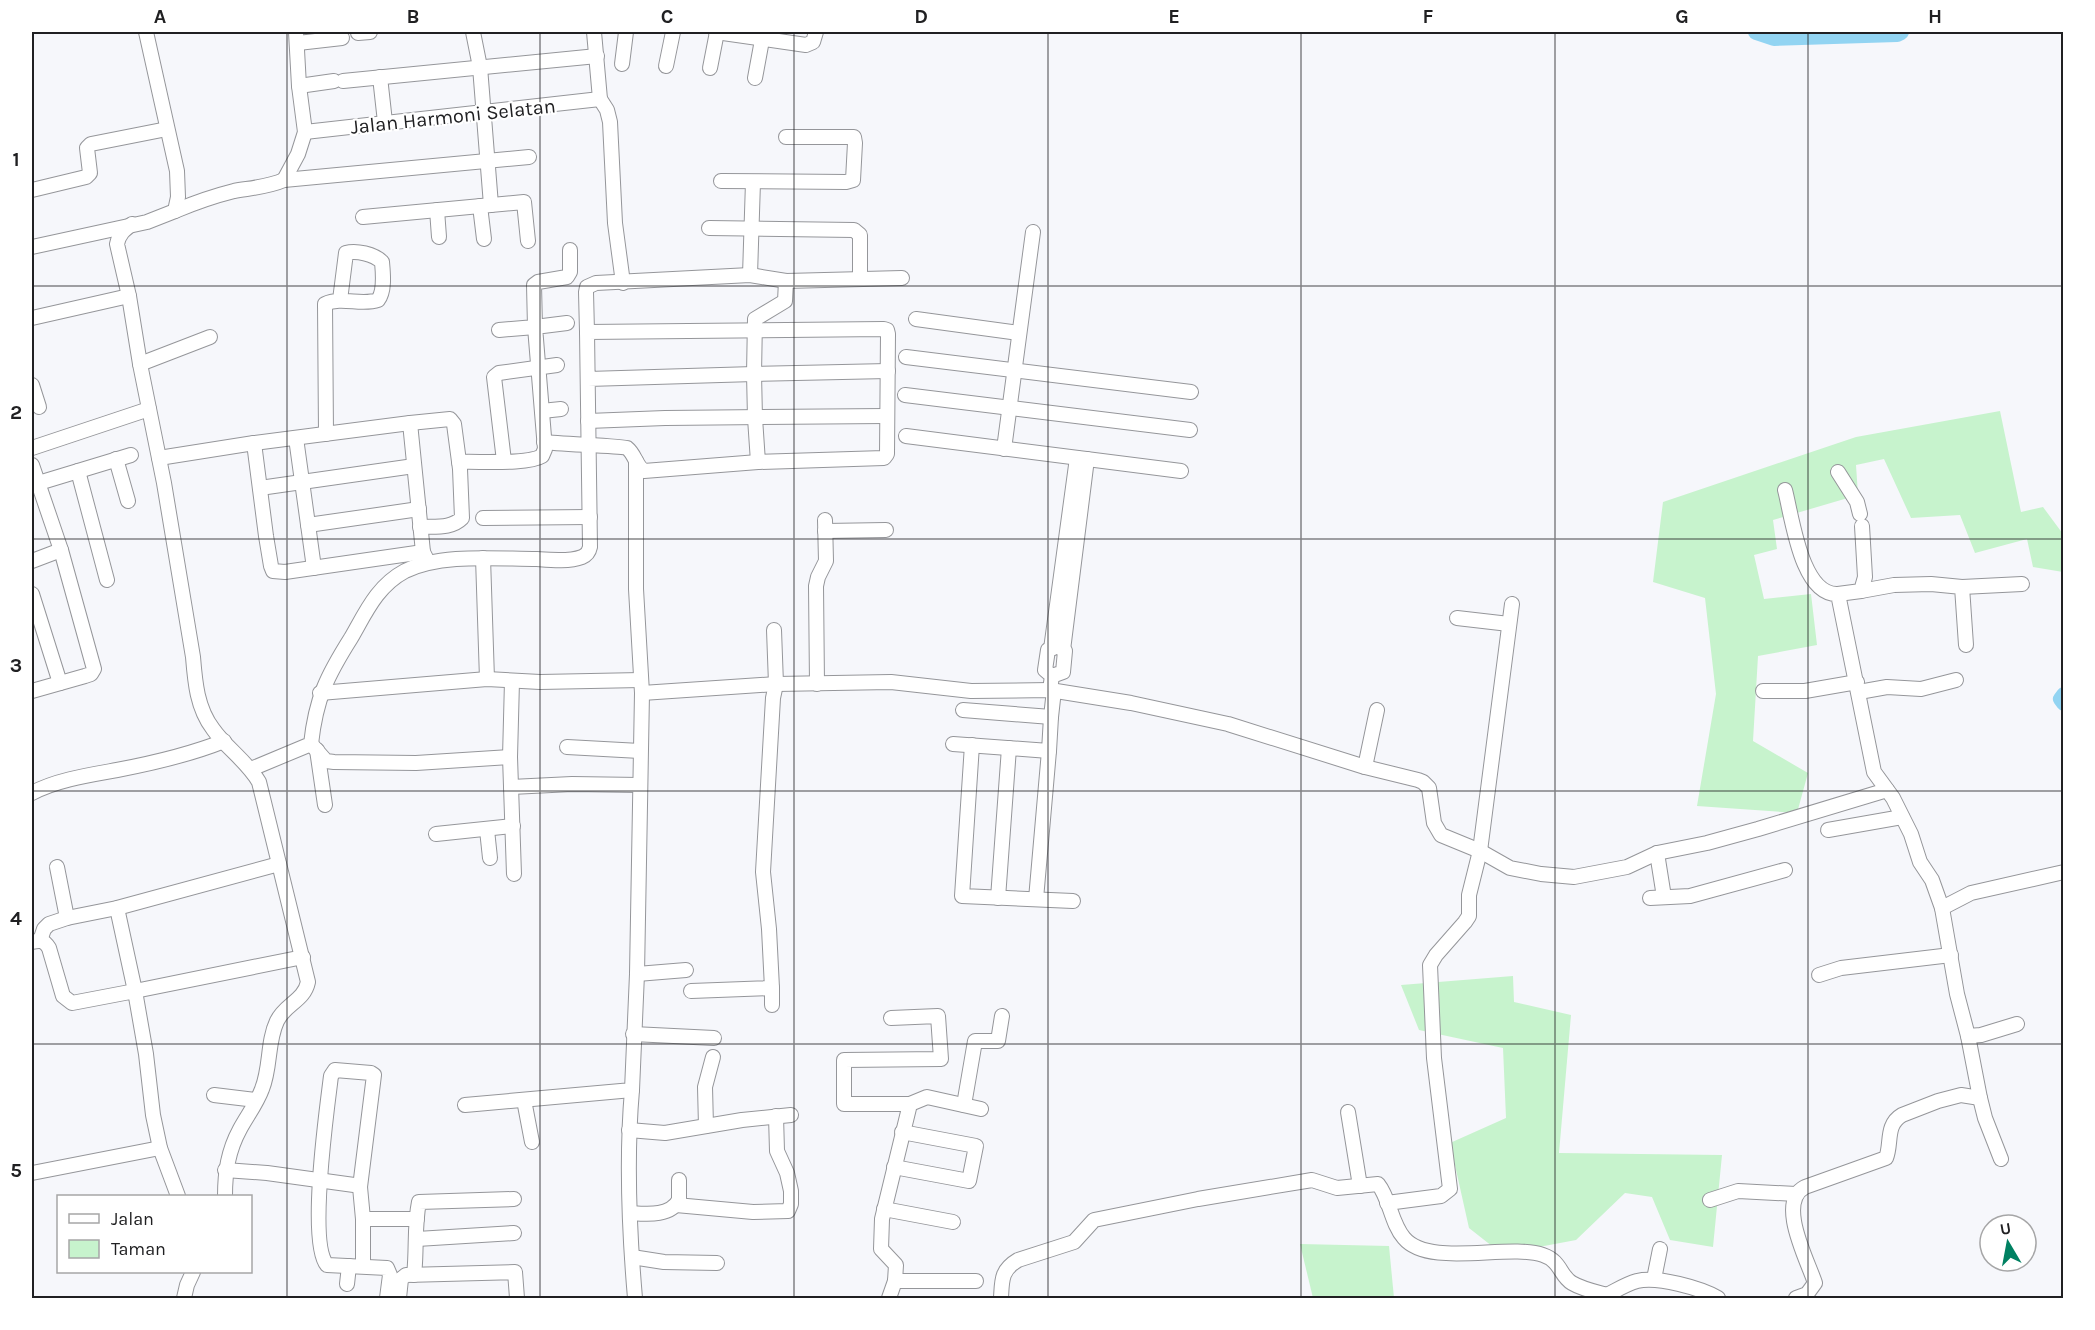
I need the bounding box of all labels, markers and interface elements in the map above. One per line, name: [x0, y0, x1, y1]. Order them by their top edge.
text: A: [154, 5, 167, 28]
text: B: [407, 5, 419, 28]
text: C: [661, 5, 673, 28]
text: D: [914, 5, 928, 28]
text: E: [1168, 5, 1180, 28]
text: F: [1423, 5, 1434, 28]
text: G: [1675, 5, 1689, 28]
text: H: [1928, 5, 1942, 28]
street label: Jalan Harmoni Selatan: [349, 94, 557, 139]
text: 1: [12, 148, 20, 171]
text: 2: [10, 401, 22, 424]
text: 3: [10, 654, 22, 677]
text: 4: [10, 907, 22, 930]
text: 5: [10, 1159, 22, 1182]
legend: [57, 1195, 252, 1273]
text: Jalan: [111, 1208, 154, 1230]
north arrow: [1978, 1213, 2038, 1273]
text: U: [1998, 1218, 2013, 1239]
text: Taman: [111, 1238, 166, 1260]

